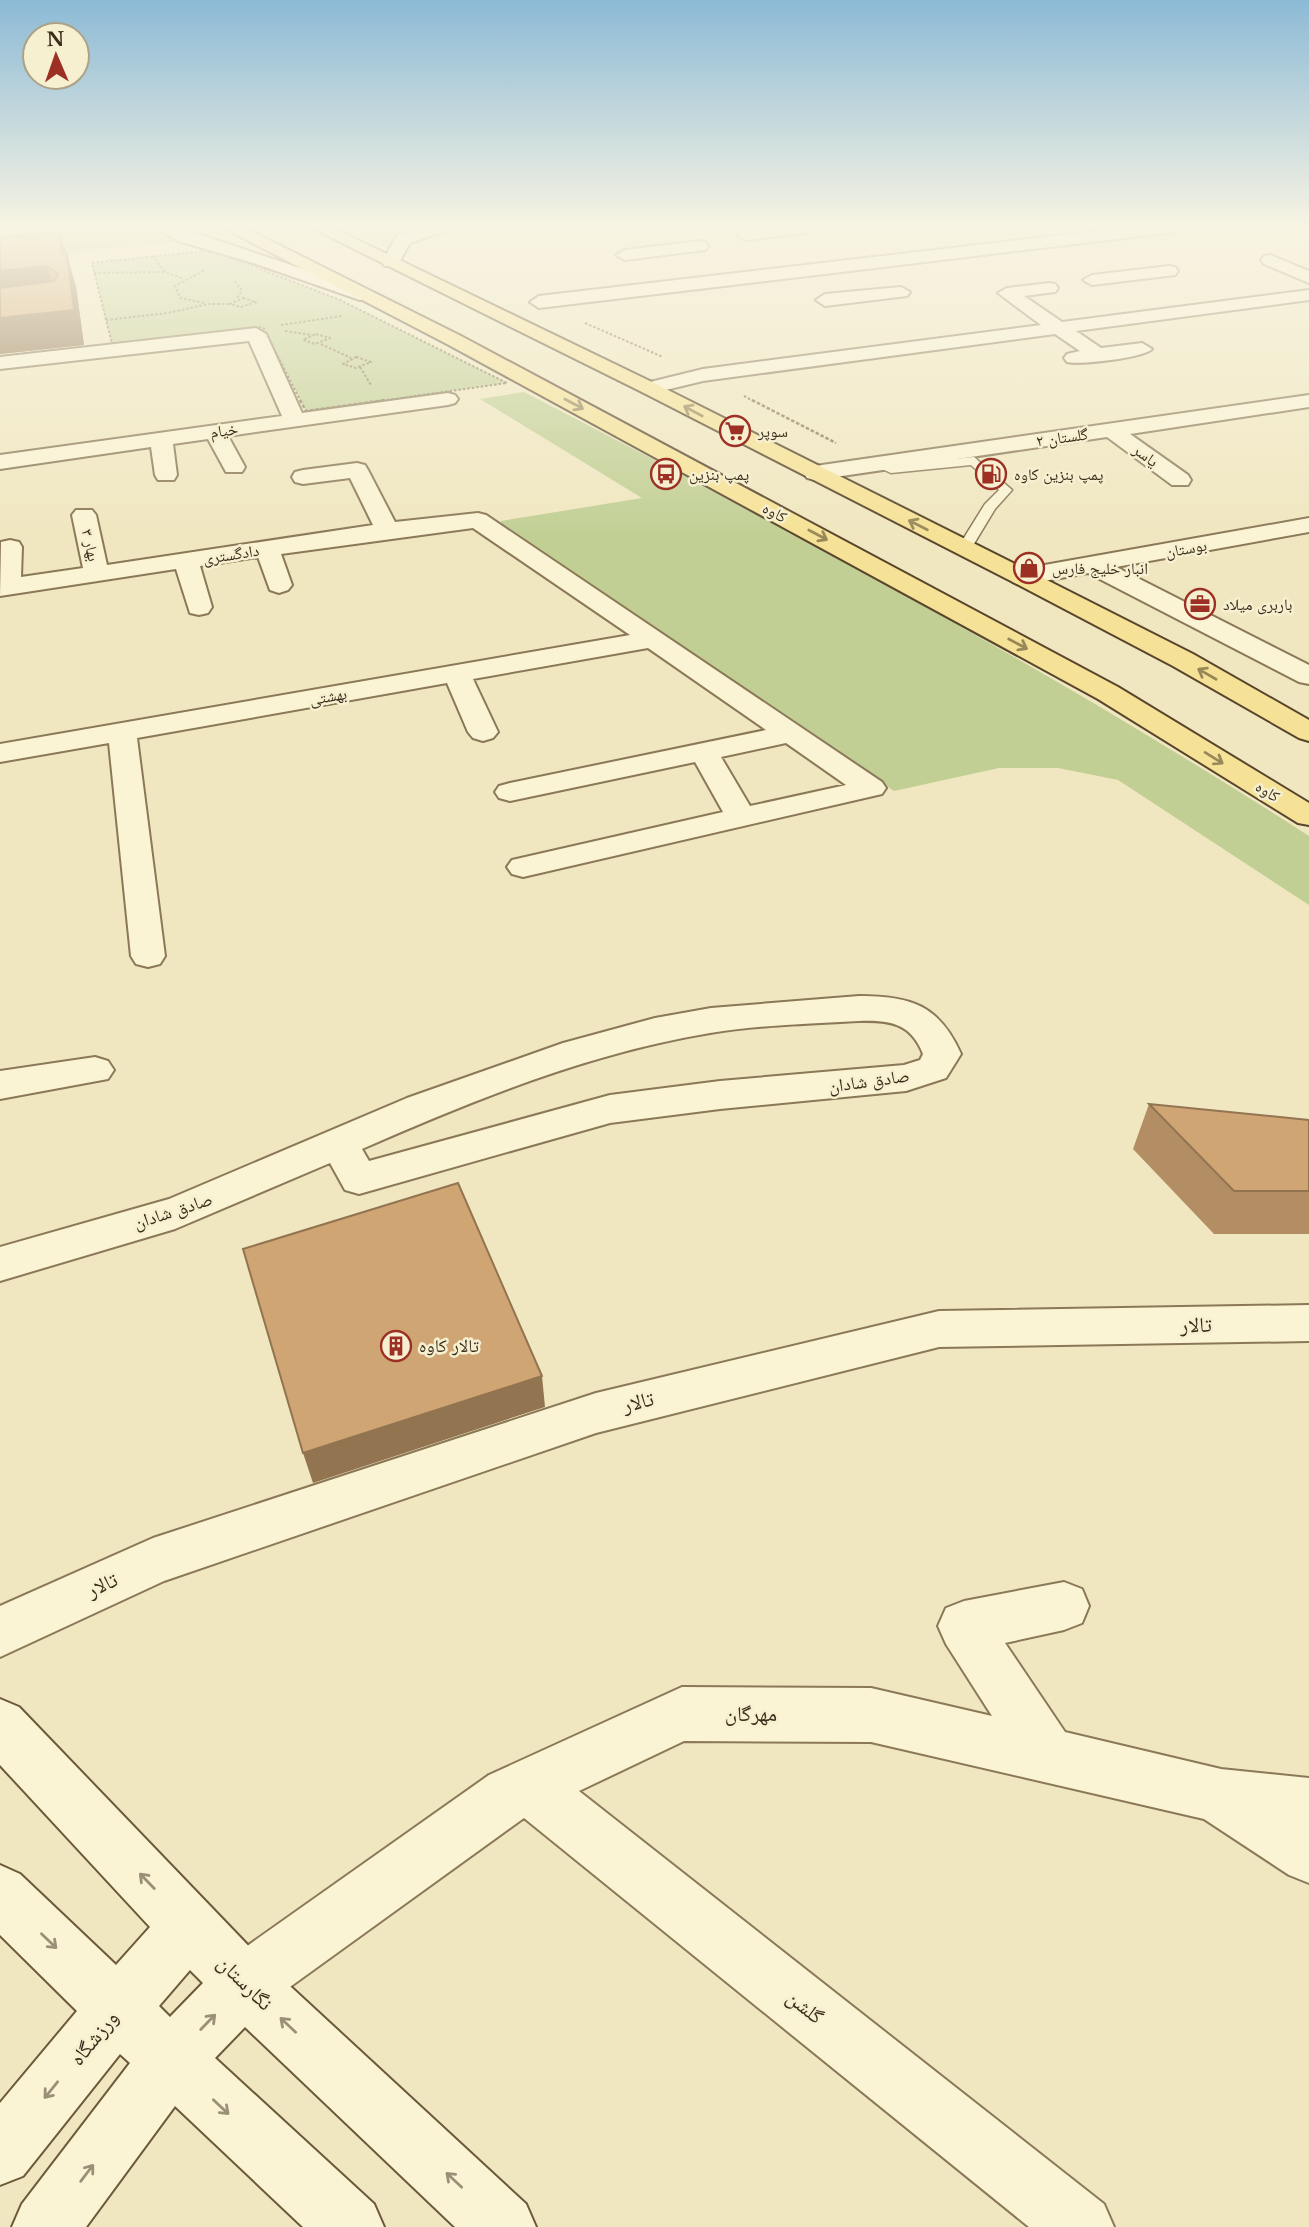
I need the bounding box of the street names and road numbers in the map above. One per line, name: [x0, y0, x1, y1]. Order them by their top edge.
street label: خیام: [209, 418, 239, 443]
street label: گلستان ۲: [1035, 423, 1090, 452]
street label: یاسر: [1129, 439, 1163, 471]
street label: کاوه: [759, 497, 791, 527]
street label: بهار ۳: [78, 527, 104, 563]
street label: بوستان: [1164, 535, 1208, 562]
street label: دادگستری: [202, 540, 261, 569]
street label: بهشتی: [308, 683, 349, 710]
street label: کاوه: [1252, 776, 1284, 806]
street label: صادق شادان: [827, 1064, 911, 1098]
street label: صادق شادان: [131, 1188, 215, 1234]
street label: تالار: [1179, 1312, 1212, 1338]
street label: تالار: [619, 1386, 656, 1419]
street label: تالار: [81, 1567, 122, 1604]
street label: مهرگان: [725, 1701, 777, 1727]
street label: نگارستان: [212, 1950, 278, 2016]
street label: گلشن: [781, 1984, 829, 2030]
street label: ورزشگاه: [64, 2005, 124, 2071]

